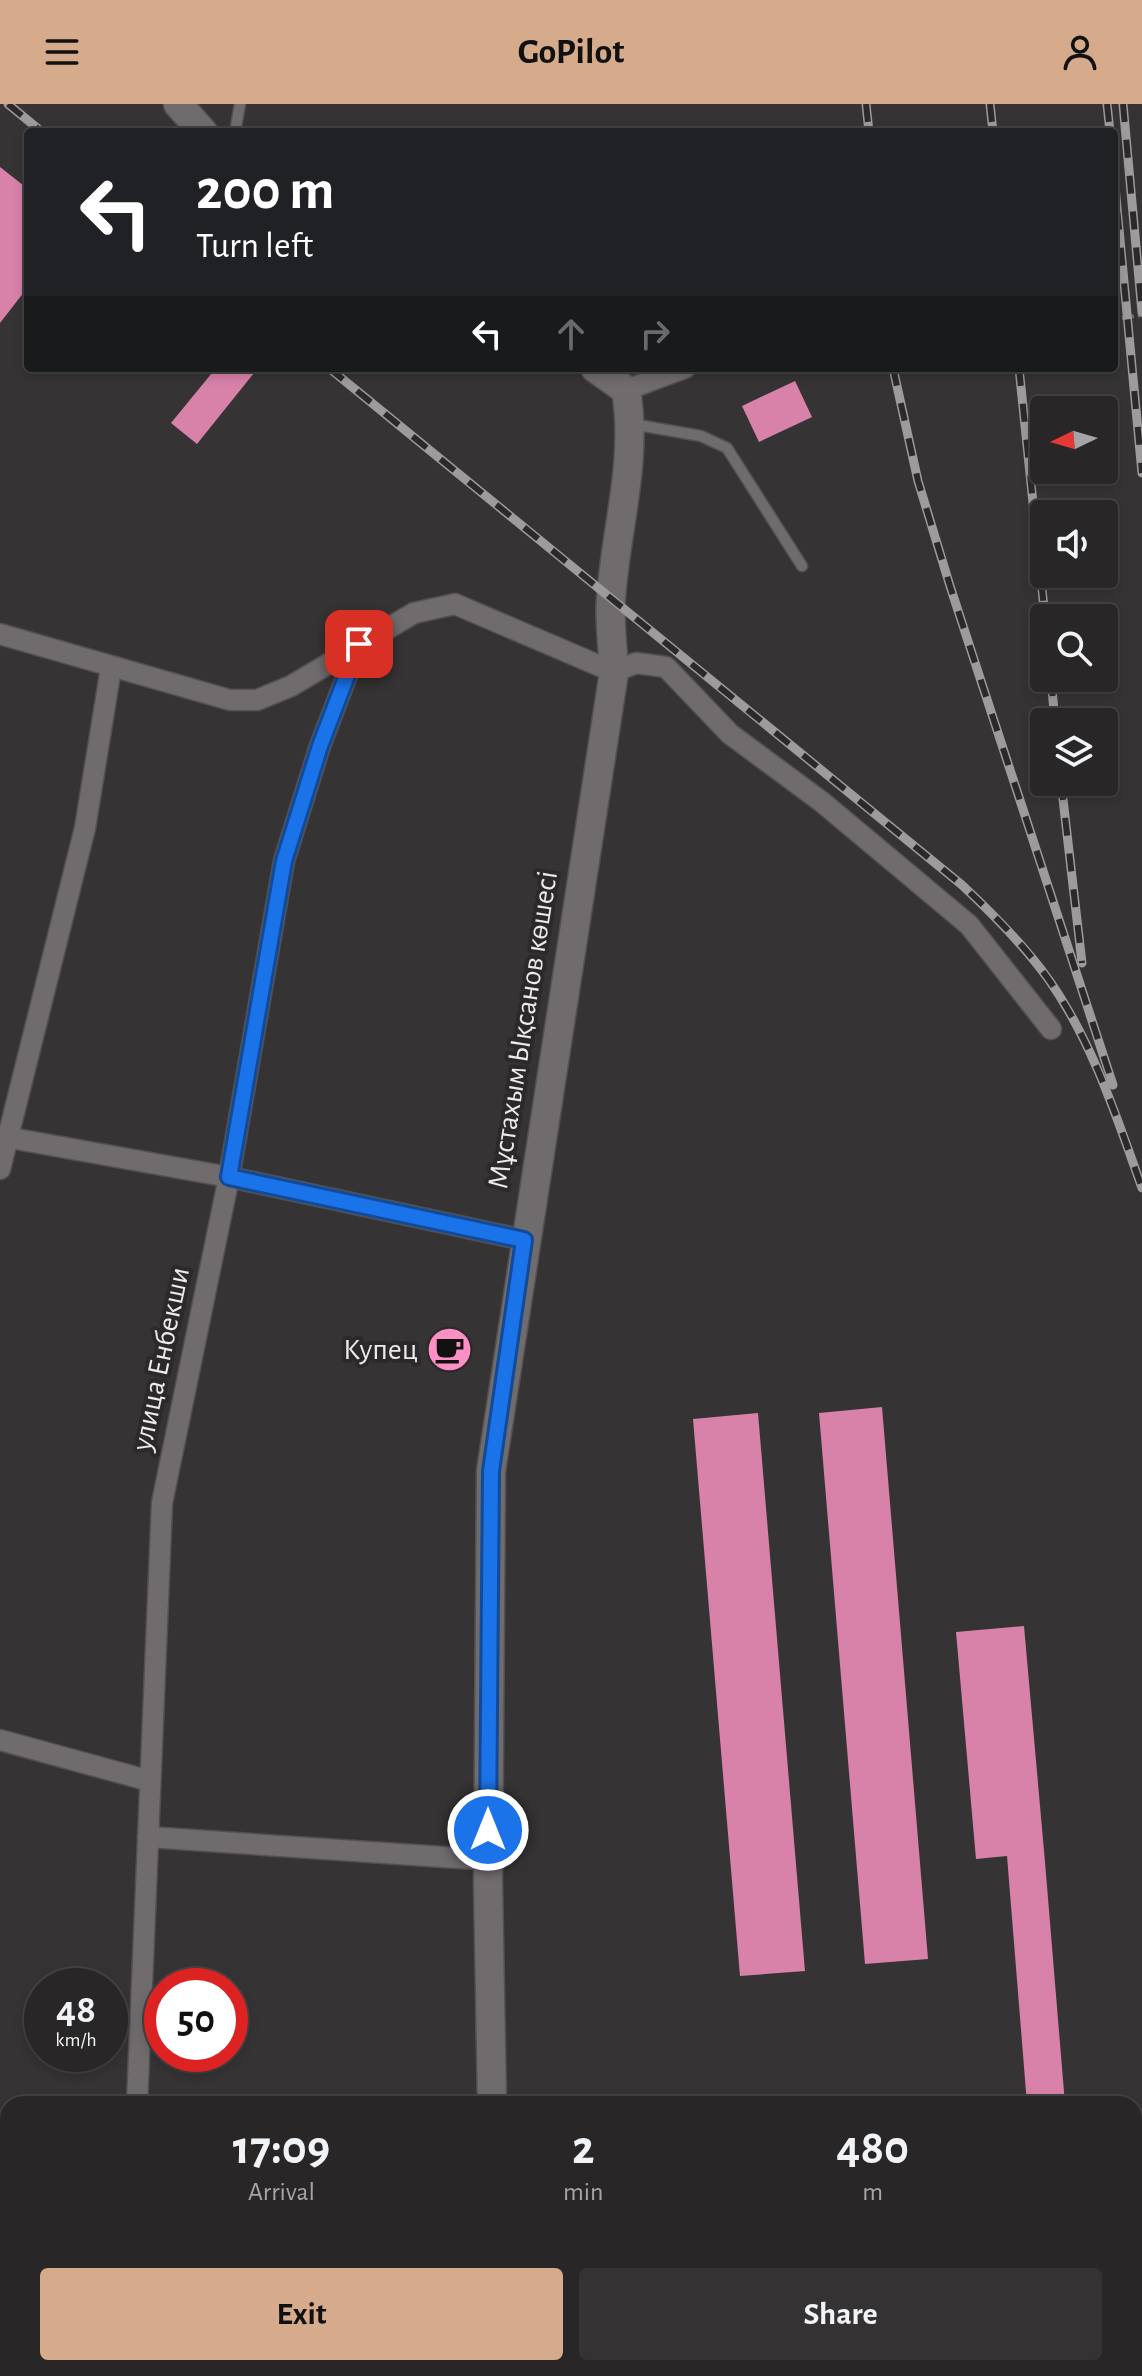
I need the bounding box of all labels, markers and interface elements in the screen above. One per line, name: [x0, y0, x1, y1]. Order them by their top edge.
icon: menu: [40, 30, 84, 74]
icon: person: [1058, 30, 1102, 74]
text: GoPilot: [518, 34, 624, 70]
icon: left: [64, 160, 168, 264]
text: 200 m: [196, 163, 334, 219]
text: Turn left: [196, 228, 313, 264]
icon: left: [465, 312, 509, 356]
icon: ahead: [549, 312, 593, 356]
icon: right: [633, 312, 677, 356]
north arrow: [1030, 396, 1118, 484]
map controls: [1030, 396, 1118, 796]
button: sound: [1030, 500, 1118, 588]
button: search: [1030, 604, 1118, 692]
pin: [325, 610, 393, 678]
icon: arrive: [337, 622, 381, 666]
button: layers: [1030, 708, 1118, 796]
street label: Мұстахым Ықсанов көшесі: [483, 869, 563, 1191]
street label: улица Енбекши: [127, 1264, 195, 1455]
cafe icon: Купец: [425, 1326, 473, 1374]
place label: Купец: [343, 1335, 418, 1365]
position arrow: [446, 1788, 530, 1872]
speed limit sign: 50: [144, 1968, 248, 2072]
text: 48: [56, 1990, 96, 2030]
text: km/h: [55, 2030, 97, 2050]
text: 17:09: [233, 2125, 330, 2173]
text: 2: [572, 2125, 594, 2173]
text: 480: [836, 2125, 909, 2173]
text: Arrival: [248, 2179, 315, 2205]
text: min: [563, 2179, 603, 2205]
text: m: [862, 2179, 883, 2205]
button: Exit: [40, 2268, 563, 2360]
button: Share: [579, 2268, 1102, 2360]

